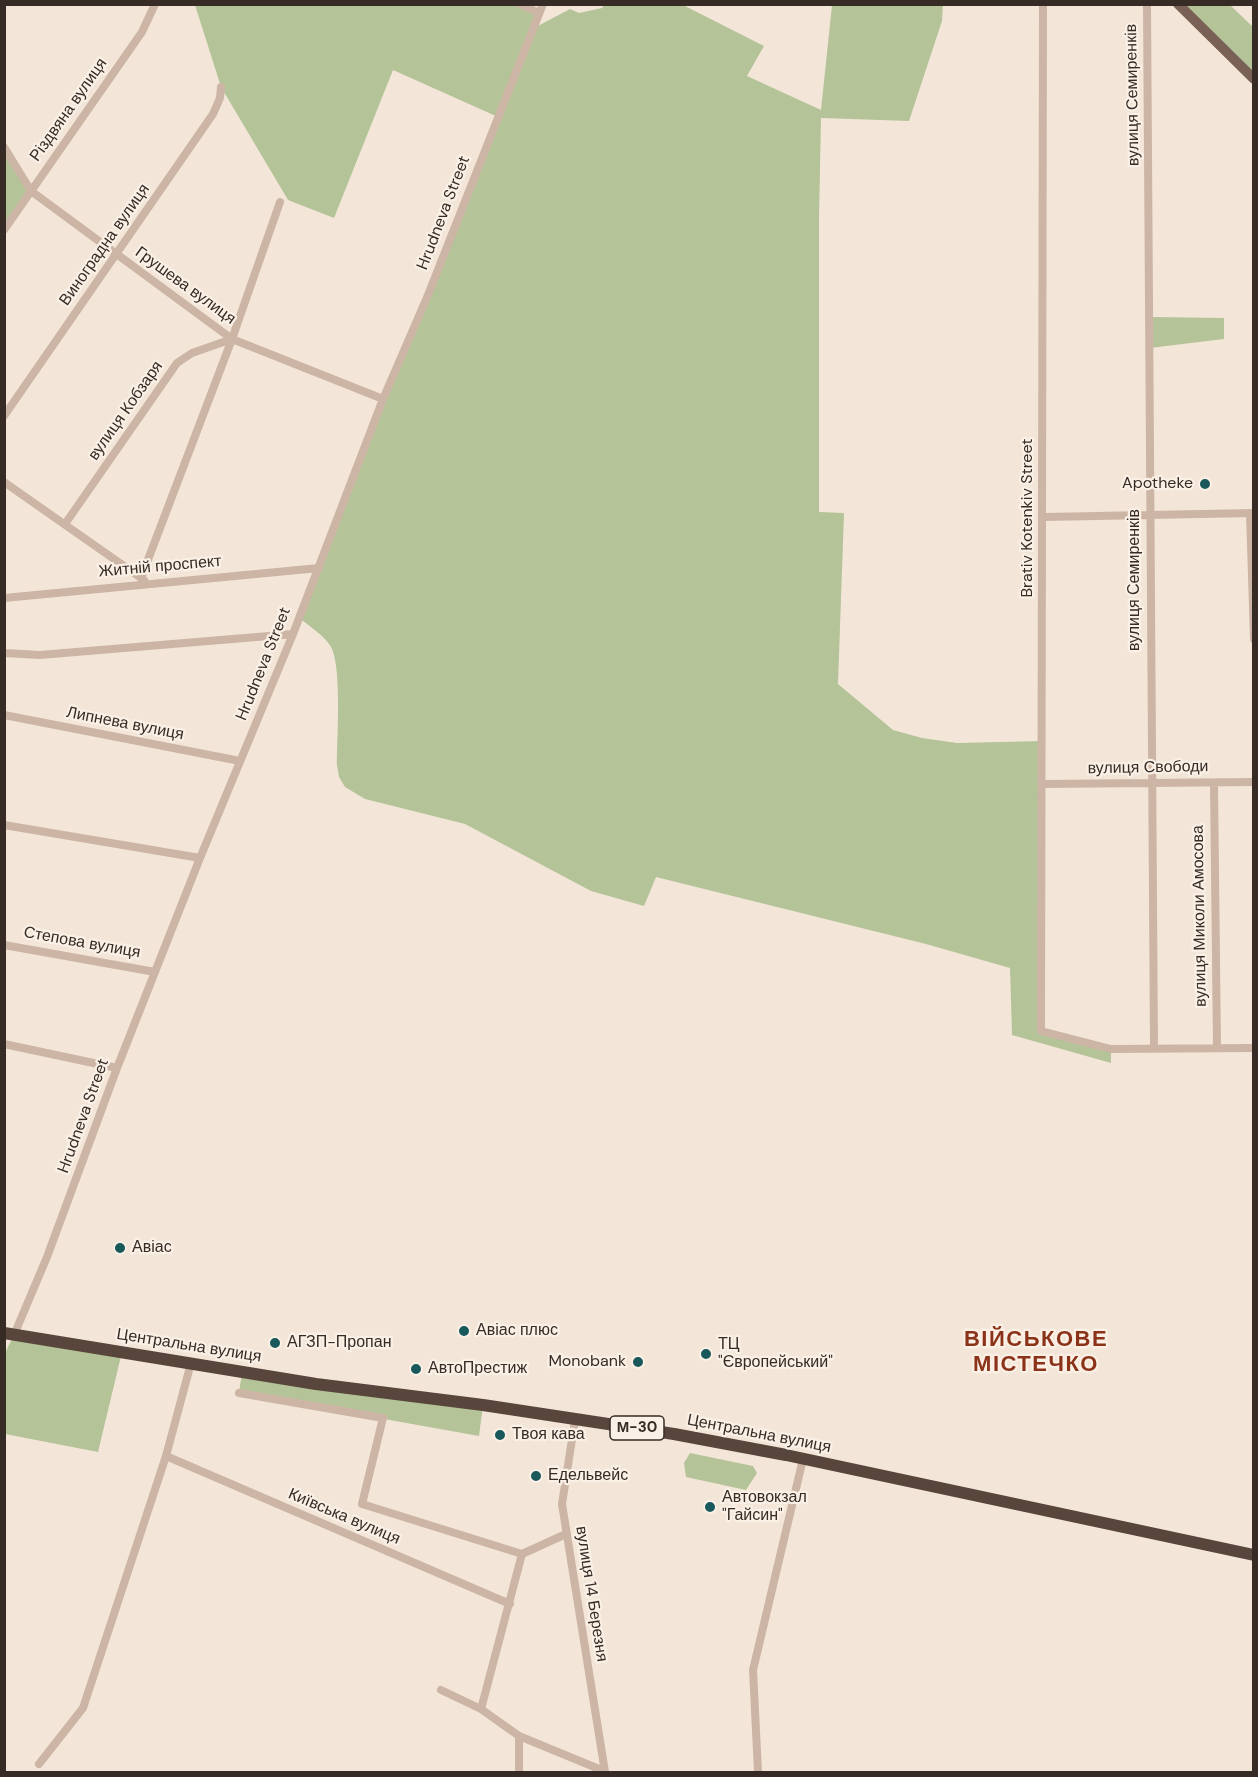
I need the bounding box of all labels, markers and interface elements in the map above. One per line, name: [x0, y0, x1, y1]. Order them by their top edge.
street label: вулиця Семиренків: [1122, 24, 1144, 166]
street label: Різдвяна вулиця: [26, 55, 112, 165]
street label: Hrudneva Street: [413, 153, 475, 273]
street label: Виноградна вулиця: [56, 180, 154, 310]
street label: Грушева вулиця: [131, 243, 239, 329]
street label: вулиця Кобзаря: [85, 358, 167, 464]
street label: Brativ Kotenkiv Street: [1018, 438, 1038, 598]
place label: Apotheke: [1122, 474, 1193, 494]
marker: Apotheke: [1198, 477, 1212, 491]
street label: вулиця Семиренків: [1125, 509, 1145, 651]
street label: Житній проспект: [98, 552, 222, 582]
street label: Hrudneva Street: [233, 605, 295, 723]
street label: Липнева вулиця: [65, 703, 185, 745]
street label: вулиця Свободи: [1087, 757, 1209, 779]
street label: вулиця Миколи Амосова: [1189, 825, 1211, 1007]
street label: Степова вулиця: [22, 923, 142, 963]
street label: Hrudneva Street: [54, 1056, 114, 1176]
place label: Авіас: [132, 1238, 172, 1258]
marker: Авіас: [113, 1241, 127, 1255]
place label: Авіас плюс: [476, 1321, 558, 1341]
marker: Авіас плюс: [457, 1324, 471, 1338]
street label: Центральна вулиця: [115, 1325, 263, 1367]
district label: ВІЙСЬКОВЕ МІСТЕЧКО: [964, 1327, 1108, 1378]
place label: АГЗП-Пропан: [287, 1333, 391, 1353]
place label: ТЦ "Європейський": [718, 1335, 833, 1373]
marker: АГЗП-Пропан: [268, 1336, 282, 1350]
marker: ТЦ "Європейський": [699, 1347, 713, 1361]
place label: Monobank: [548, 1352, 626, 1372]
marker: Monobank: [631, 1355, 645, 1369]
place label: АвтоПрестиж: [428, 1359, 527, 1379]
marker: АвтоПрестиж: [409, 1362, 423, 1376]
street label: Центральна вулиця: [685, 1411, 833, 1457]
road number: М-30: [610, 1416, 664, 1440]
place label: Твоя кава: [512, 1425, 585, 1445]
marker: Твоя кава: [493, 1428, 507, 1442]
place label: Едельвейс: [548, 1466, 628, 1486]
marker: Едельвейс: [529, 1469, 543, 1483]
street label: Київська вулиця: [285, 1485, 403, 1549]
place label: Автовокзал "Гайсин": [722, 1488, 807, 1526]
marker: Автовокзал "Гайсин": [703, 1500, 717, 1514]
street label: вулиця 14 Березня: [571, 1525, 611, 1663]

